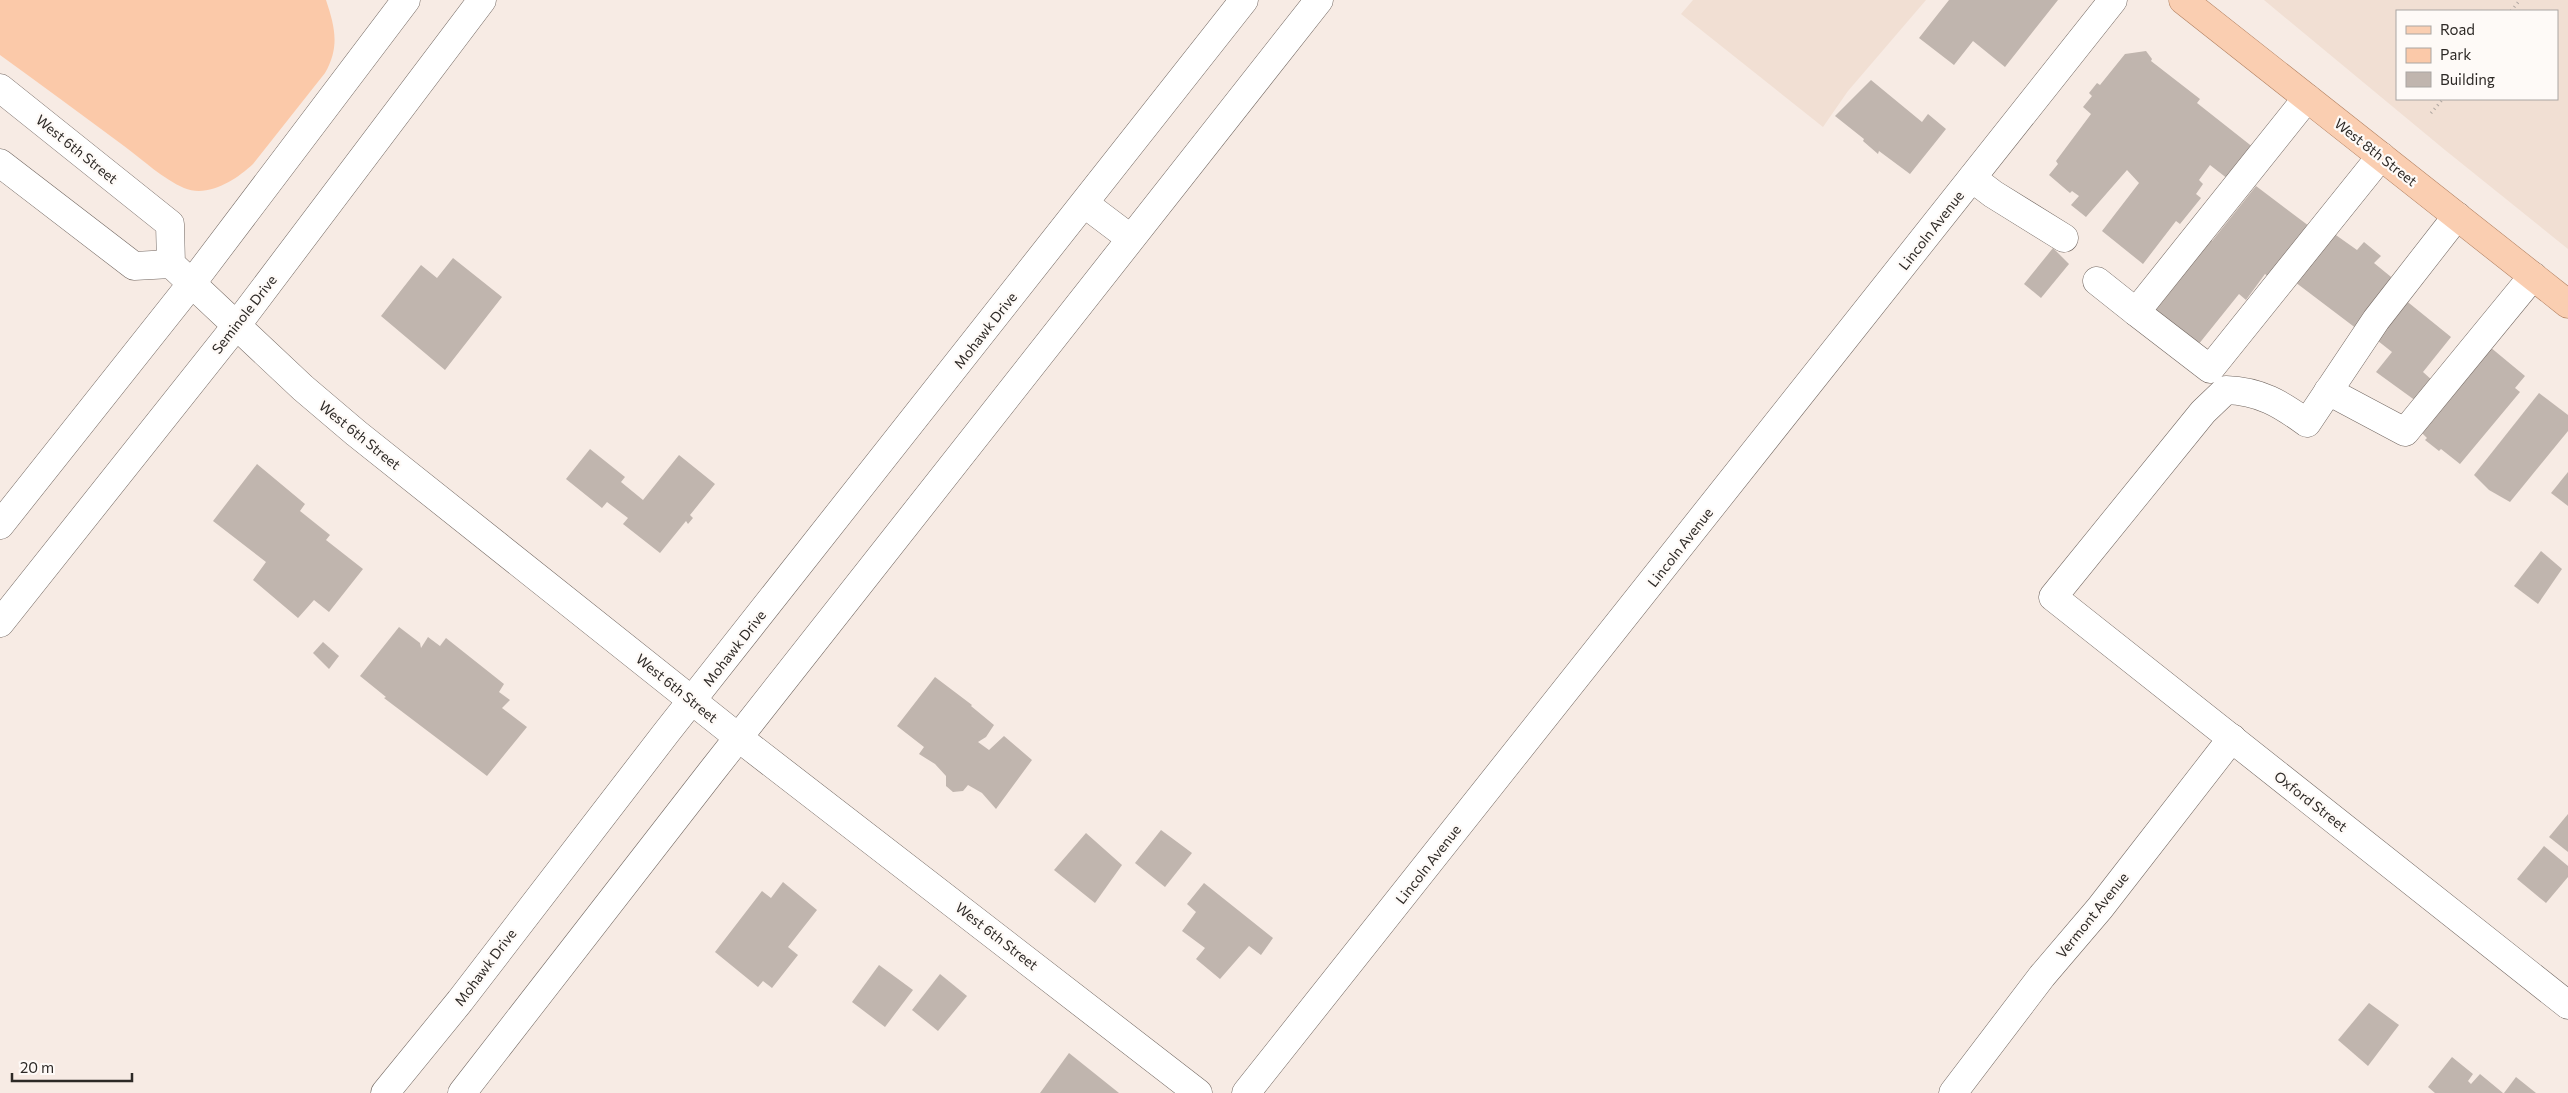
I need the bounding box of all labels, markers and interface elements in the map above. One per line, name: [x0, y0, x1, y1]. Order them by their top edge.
legend: [2396, 10, 2558, 100]
text: Road: [2440, 20, 2475, 38]
text: Park: [2440, 45, 2471, 63]
text: Building: [2440, 70, 2495, 88]
street label: West 6th Street: [33, 111, 121, 187]
street label: West 8th Street: [2331, 115, 2421, 190]
street label: Lincoln Avenue: [1895, 187, 1967, 273]
street label: Seminole Drive: [208, 271, 280, 357]
street label: Mohawk Drive: [950, 288, 1020, 372]
street label: West 6th Street: [316, 397, 404, 473]
street label: Lincoln Avenue: [1644, 504, 1716, 590]
street label: Mohawk Drive: [699, 606, 769, 690]
street label: West 6th Street: [633, 650, 721, 726]
street label: Oxford Street: [2271, 767, 2351, 835]
street label: Lincoln Avenue: [1392, 821, 1464, 907]
street label: Vermont Avenue: [2052, 869, 2132, 961]
street label: West 6th Street: [952, 899, 1042, 974]
street label: Mohawk Drive: [450, 925, 520, 1009]
scale bar: [12, 1050, 132, 1082]
text: 20 m: [20, 1058, 54, 1076]

